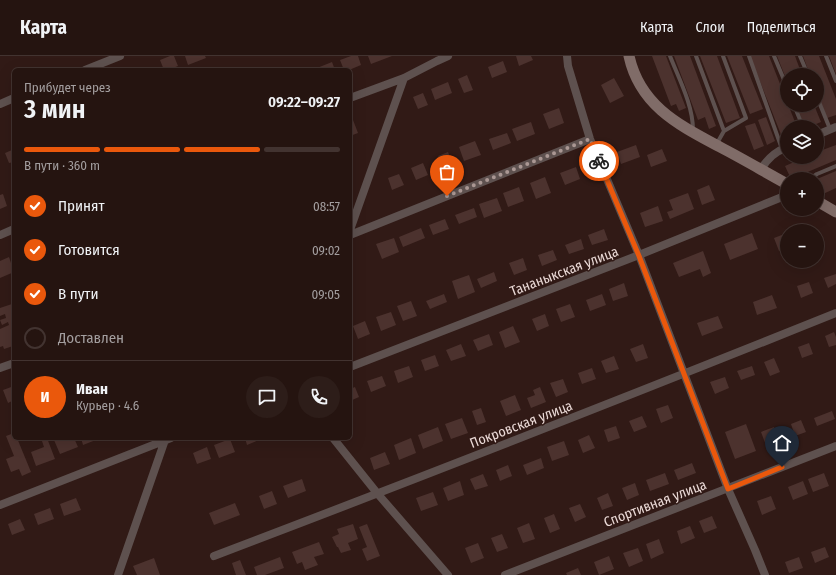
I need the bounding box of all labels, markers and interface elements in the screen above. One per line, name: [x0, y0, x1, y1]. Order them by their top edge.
text: Карта: [20, 16, 67, 39]
text: Карта: [640, 19, 674, 36]
text: Слои: [696, 19, 725, 36]
text: Поделиться: [747, 19, 816, 36]
map controls: [780, 68, 824, 268]
button: locate: [780, 68, 824, 112]
text: Прибудет через: [24, 80, 111, 95]
text: 09:22–09:27: [268, 93, 340, 111]
text: 3 мин: [24, 94, 86, 125]
button: layers: [780, 120, 824, 164]
courier: [579, 141, 619, 181]
icon: bike: [588, 150, 610, 172]
pin: [430, 155, 464, 196]
text: В пути · 360 m: [24, 158, 100, 173]
icon: bag: [436, 161, 458, 183]
button: +: [780, 172, 824, 216]
icon: check: [24, 195, 46, 217]
text: Принят: [58, 197, 105, 215]
text: 08:57: [313, 199, 340, 214]
button: −: [780, 224, 824, 268]
icon: check: [24, 239, 46, 261]
text: Готовится: [58, 241, 120, 259]
text: 09:02: [312, 243, 340, 258]
street label: Тананыкская улица: [508, 243, 621, 300]
icon: check: [24, 283, 46, 305]
text: В пути: [58, 285, 99, 303]
text: 09:05: [312, 287, 340, 302]
text: Доставлен: [58, 329, 124, 347]
button: chat: [246, 376, 288, 418]
button: phone: [298, 376, 340, 418]
text: Иван: [76, 380, 108, 398]
text: И: [41, 388, 50, 406]
street label: Покровская улица: [467, 397, 575, 452]
text: Курьер · 4.6: [76, 398, 139, 413]
pin: [765, 426, 799, 467]
icon: home: [771, 432, 793, 454]
street label: Спортивная улица: [601, 476, 709, 531]

